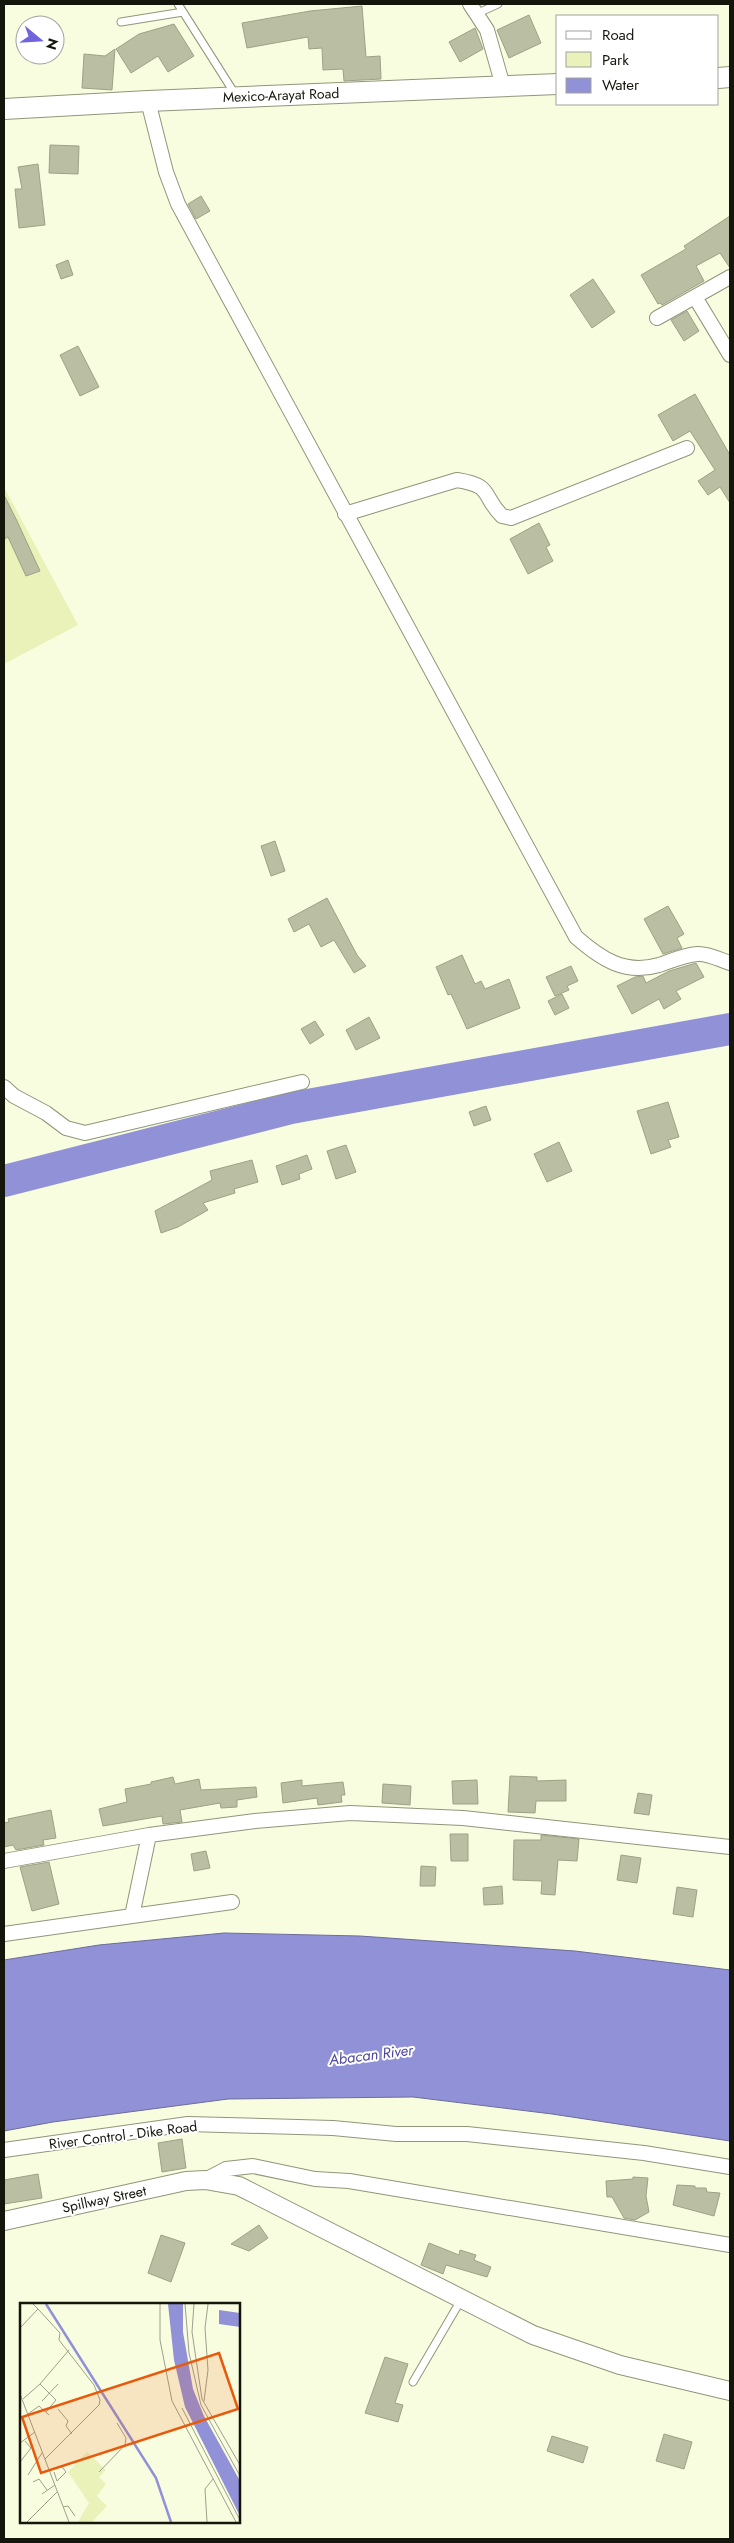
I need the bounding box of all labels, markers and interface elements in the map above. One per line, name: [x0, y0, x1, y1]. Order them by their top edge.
north arrow: [15, 15, 65, 65]
legend: [556, 15, 719, 105]
text: Road: [602, 24, 634, 46]
text: N: [41, 36, 64, 52]
text: Park: [602, 49, 629, 71]
text: Water: [602, 74, 640, 96]
street label: Mexico-Arayat Road: [222, 83, 340, 107]
water label: Abacan River: [327, 2039, 415, 2071]
street label: River Control - Dike Road: [48, 2116, 198, 2154]
street label: Spillway Street: [60, 2180, 149, 2218]
inset map: [20, 2303, 240, 2523]

